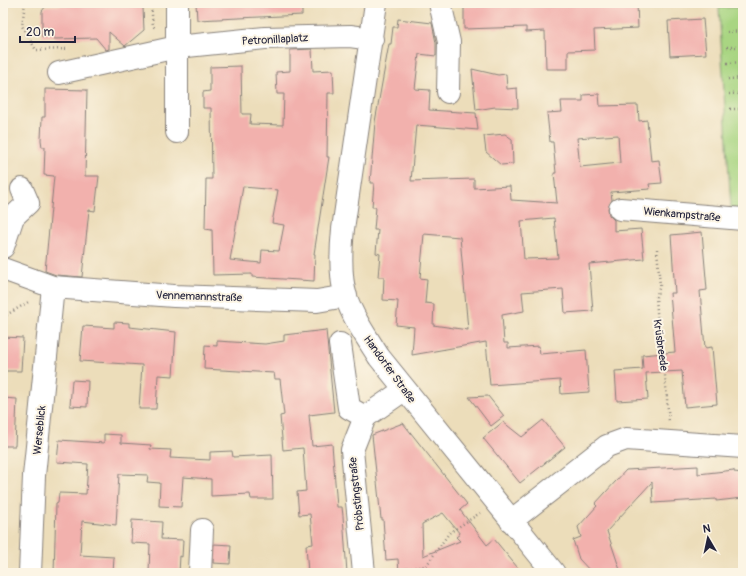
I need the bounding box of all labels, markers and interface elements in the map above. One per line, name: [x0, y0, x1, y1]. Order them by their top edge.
scale bar: [20, 18, 75, 44]
text: 20 m: [26, 25, 55, 40]
street label: Petronillaplatz: [241, 31, 309, 48]
street label: Wienkampstraße: [643, 205, 722, 224]
street label: Vennemannstraße: [156, 289, 243, 305]
street label: Krüsbreede: [650, 318, 671, 372]
street label: Handorfer Straße: [361, 333, 419, 406]
street label: Werseblick: [30, 404, 49, 455]
street label: Pröbstingstraße: [346, 456, 367, 531]
north arrow: [688, 518, 728, 558]
text: N: [702, 522, 712, 536]

